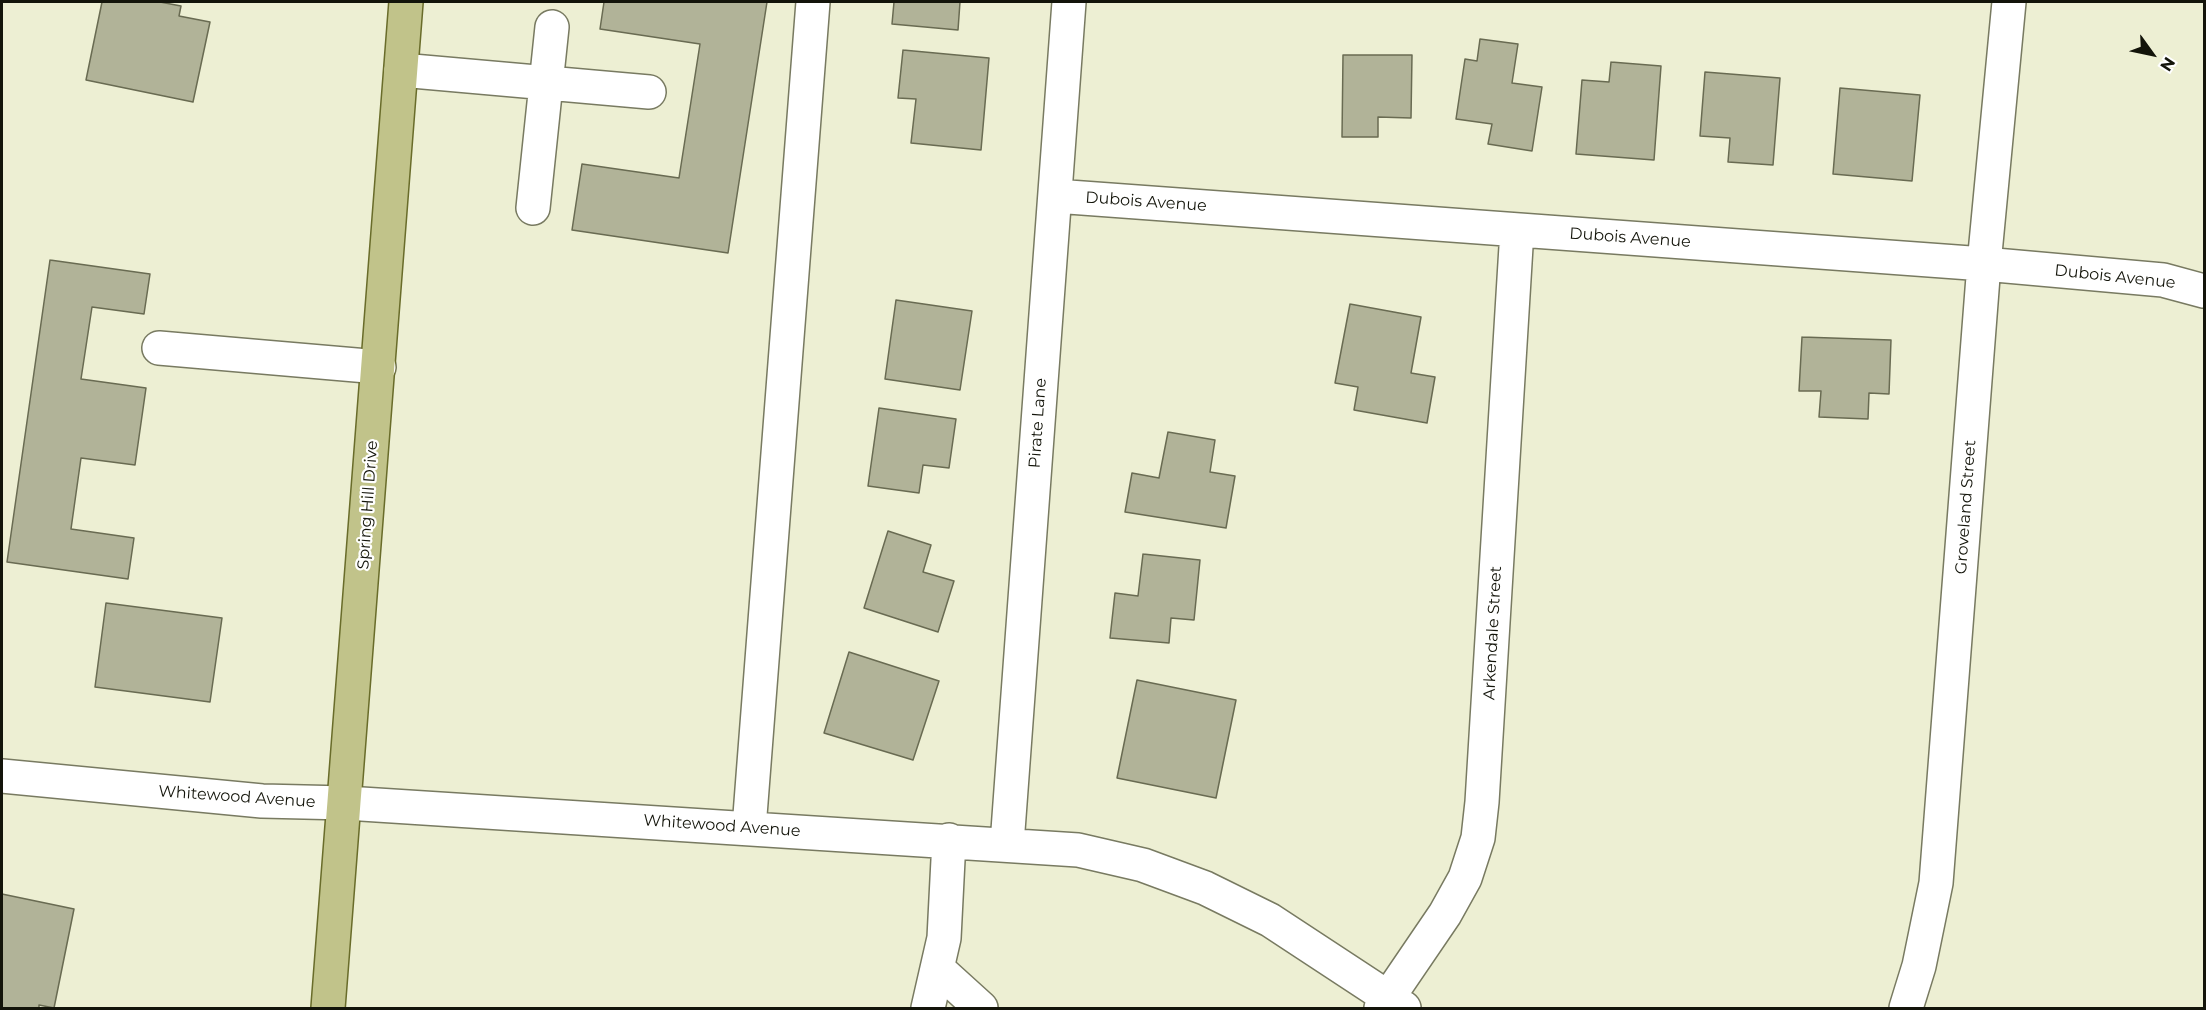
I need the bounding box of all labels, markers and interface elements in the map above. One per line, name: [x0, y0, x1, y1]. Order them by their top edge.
north arrow: [2122, 24, 2182, 84]
text: N: [2156, 53, 2179, 75]
street label: Dubois Avenue: [1085, 188, 1207, 216]
street label: Dubois Avenue: [1569, 224, 1691, 252]
street label: Dubois Avenue: [2054, 261, 2176, 293]
street label: Pirate Lane: [1025, 377, 1051, 469]
street label: Groveland Street: [1952, 439, 1980, 575]
street label: Spring Hill Drive: [354, 440, 382, 570]
street label: Arkendale Street: [1480, 565, 1506, 701]
street label: Whitewood Avenue: [158, 782, 316, 812]
street label: Whitewood Avenue: [643, 811, 801, 841]

